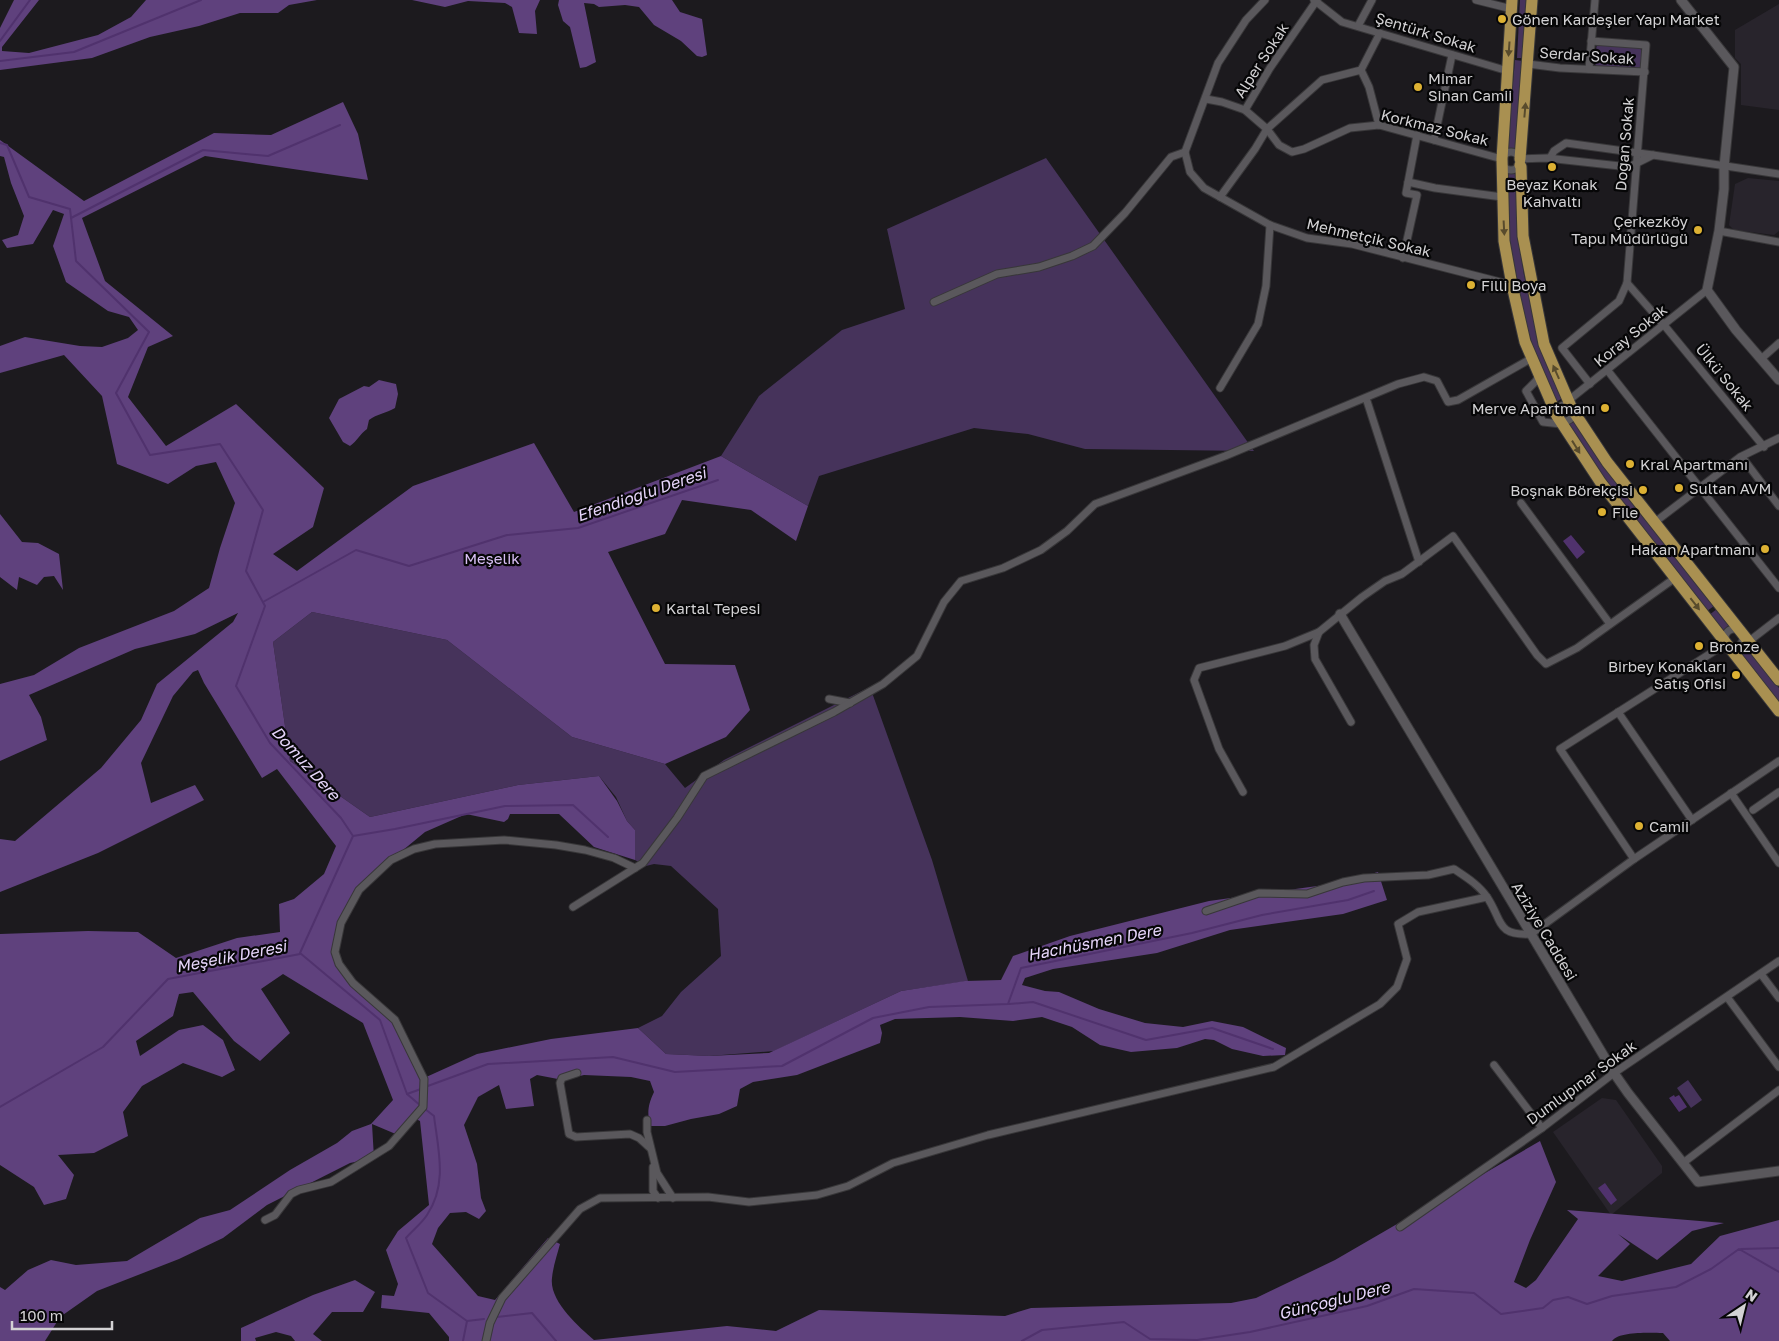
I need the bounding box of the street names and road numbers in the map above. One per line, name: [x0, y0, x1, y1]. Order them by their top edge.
street label: Şentürk Sokak: [1373, 8, 1479, 56]
street label: Alper Sokak: [1230, 19, 1292, 101]
street label: Serdar Sokak: [1539, 43, 1636, 67]
street label: Doğan Sokak: [1611, 96, 1637, 192]
street label: Korkmaz Sokak: [1379, 105, 1491, 149]
street label: Mehmetçik Sokak: [1305, 214, 1433, 260]
street label: Koray Sokak: [1590, 300, 1671, 370]
street label: Ülkü Sokak: [1693, 340, 1758, 415]
street label: Aziziye Caddesi: [1508, 878, 1582, 984]
street label: Dumlupınar Sokak: [1523, 1036, 1640, 1128]

